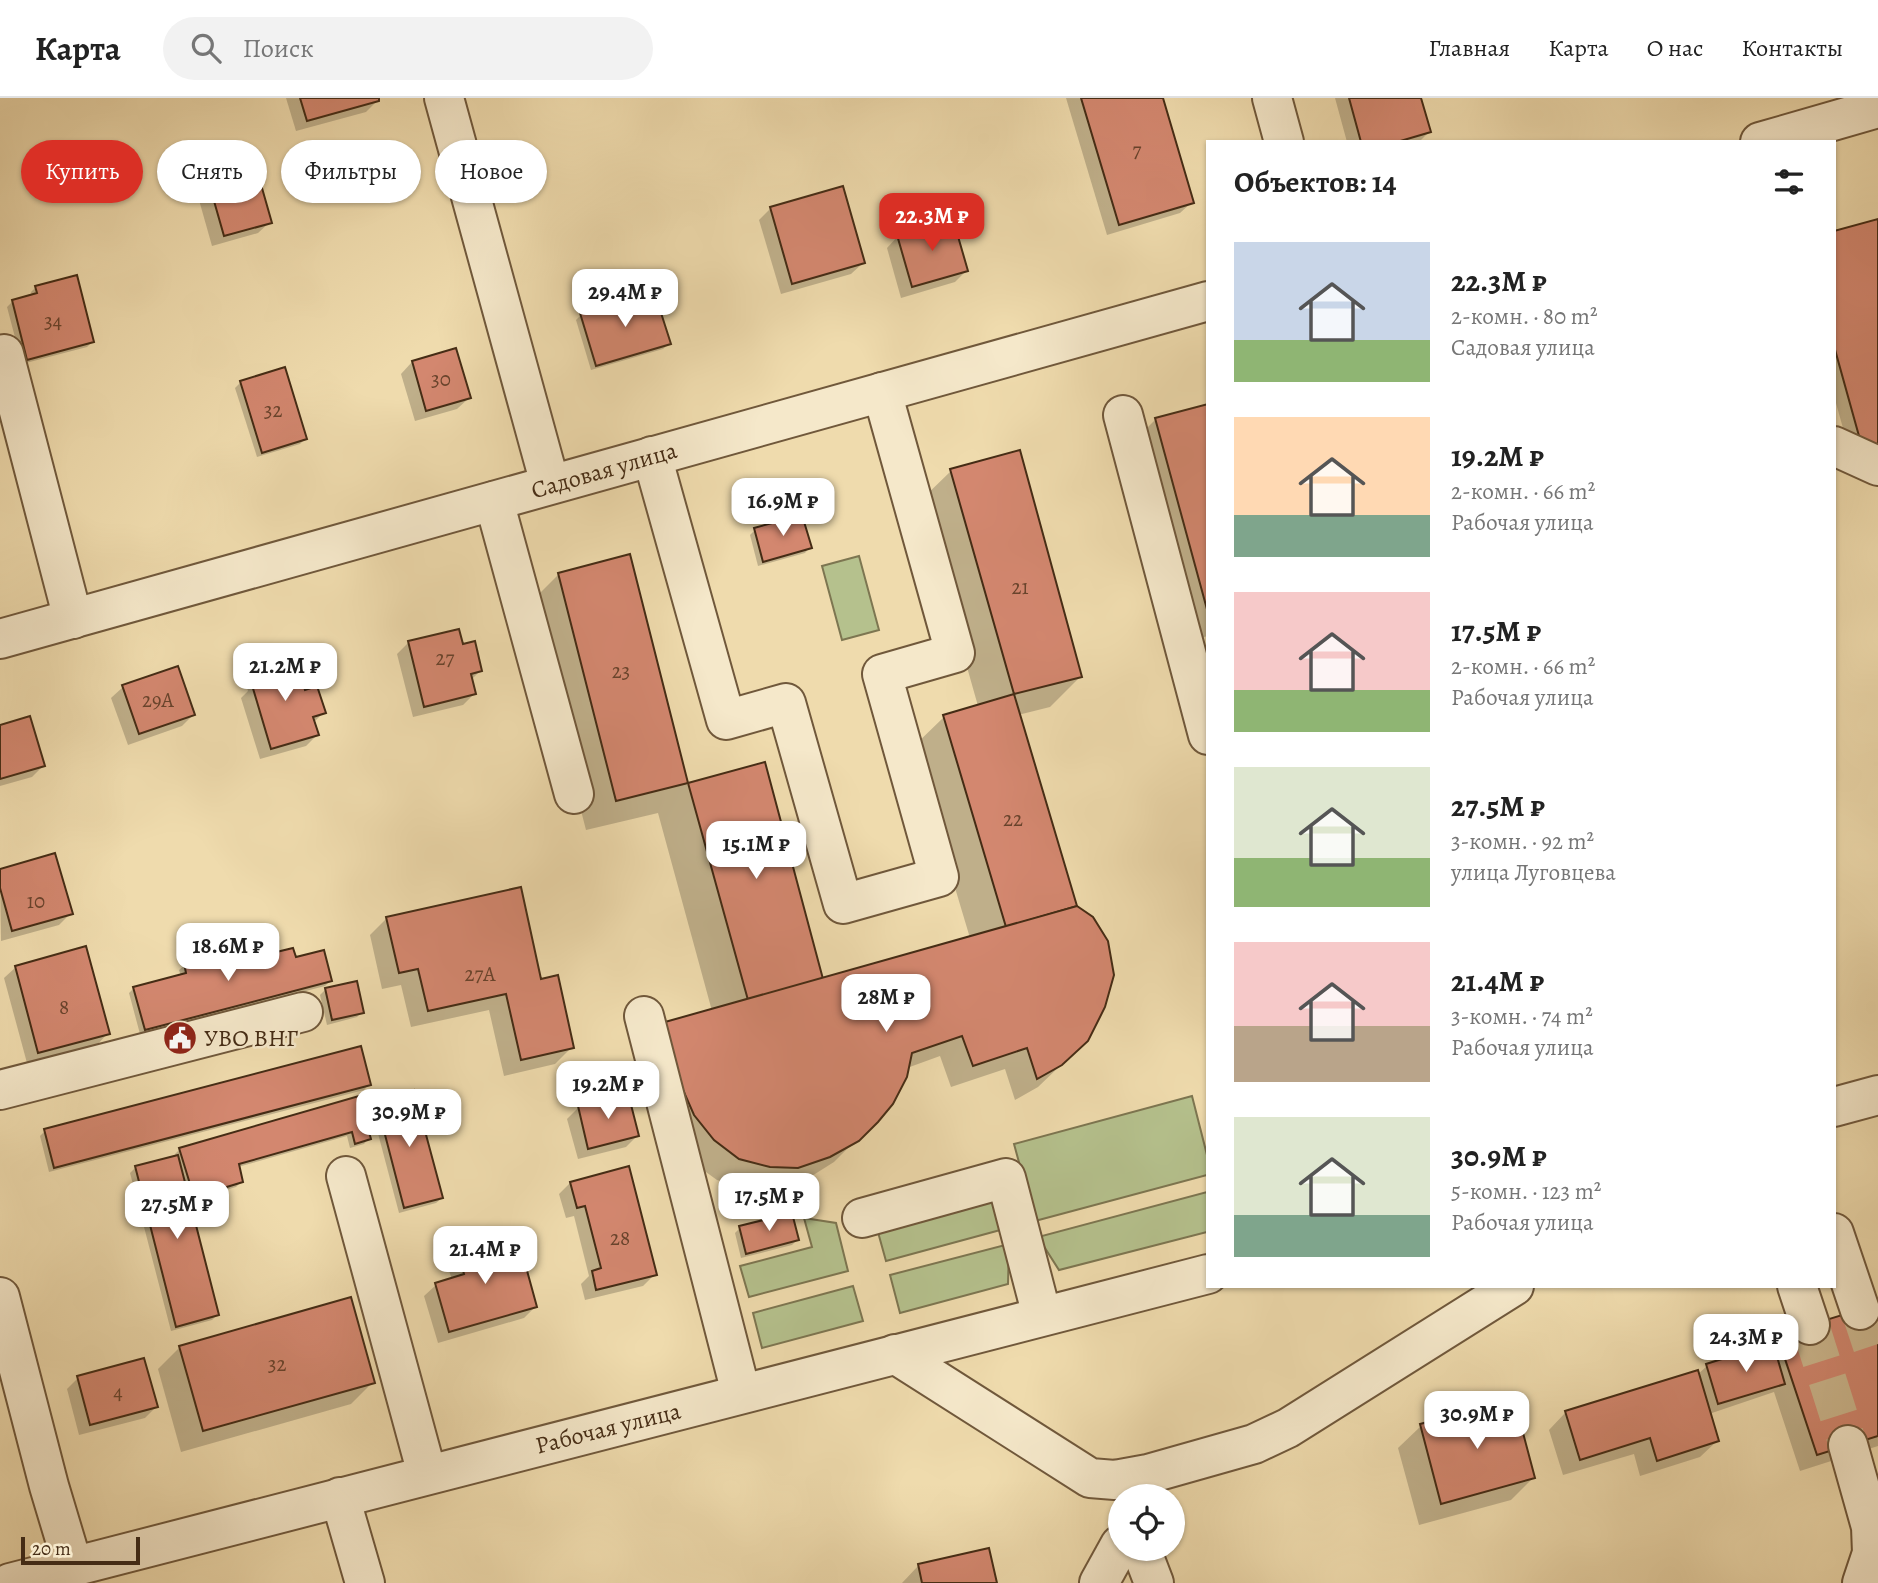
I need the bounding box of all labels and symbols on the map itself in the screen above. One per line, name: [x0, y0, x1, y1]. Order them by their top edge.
house number: 7: [1133, 136, 1142, 164]
pin: 22.3M ₽: [867, 194, 997, 253]
pin: 29.4M ₽: [560, 270, 690, 329]
house number: 34: [44, 307, 62, 335]
house number: 30: [431, 365, 451, 393]
house number: 32: [264, 396, 282, 424]
street label: Садовая улица: [527, 434, 681, 506]
pin: 16.9M ₽: [718, 478, 848, 538]
house number: 21: [1011, 573, 1029, 601]
pin: 21.2M ₽: [220, 644, 350, 703]
house number: 27: [436, 644, 455, 672]
house number: 23: [612, 657, 630, 685]
house number: 29А: [142, 686, 175, 714]
house number: 22: [1003, 805, 1023, 833]
pin: 15.1M ₽: [691, 822, 821, 881]
house number: 10: [27, 887, 45, 915]
pin: 18.6M ₽: [163, 924, 293, 983]
house number: 27А: [464, 960, 496, 988]
pin: 28M ₽: [837, 974, 935, 1034]
house number: 8: [59, 993, 69, 1021]
public building icon: УВО ВНГ: [161, 1019, 199, 1057]
place label: УВО ВНГ: [204, 1022, 298, 1054]
pin: 19.2M ₽: [543, 1062, 673, 1121]
pin: 30.9M ₽: [344, 1090, 474, 1149]
pin: 17.5M ₽: [704, 1174, 834, 1233]
pin: 27.5M ₽: [112, 1182, 242, 1241]
house number: 28: [610, 1224, 630, 1252]
pin: 21.4M ₽: [420, 1226, 550, 1286]
pin: 24.3M ₽: [1681, 1314, 1811, 1374]
house number: 32: [268, 1350, 286, 1378]
house number: 4: [113, 1378, 123, 1406]
pin: 30.9M ₽: [1412, 1392, 1542, 1451]
street label: Рабочая улица: [532, 1394, 684, 1462]
scale bar: [21, 1534, 140, 1566]

